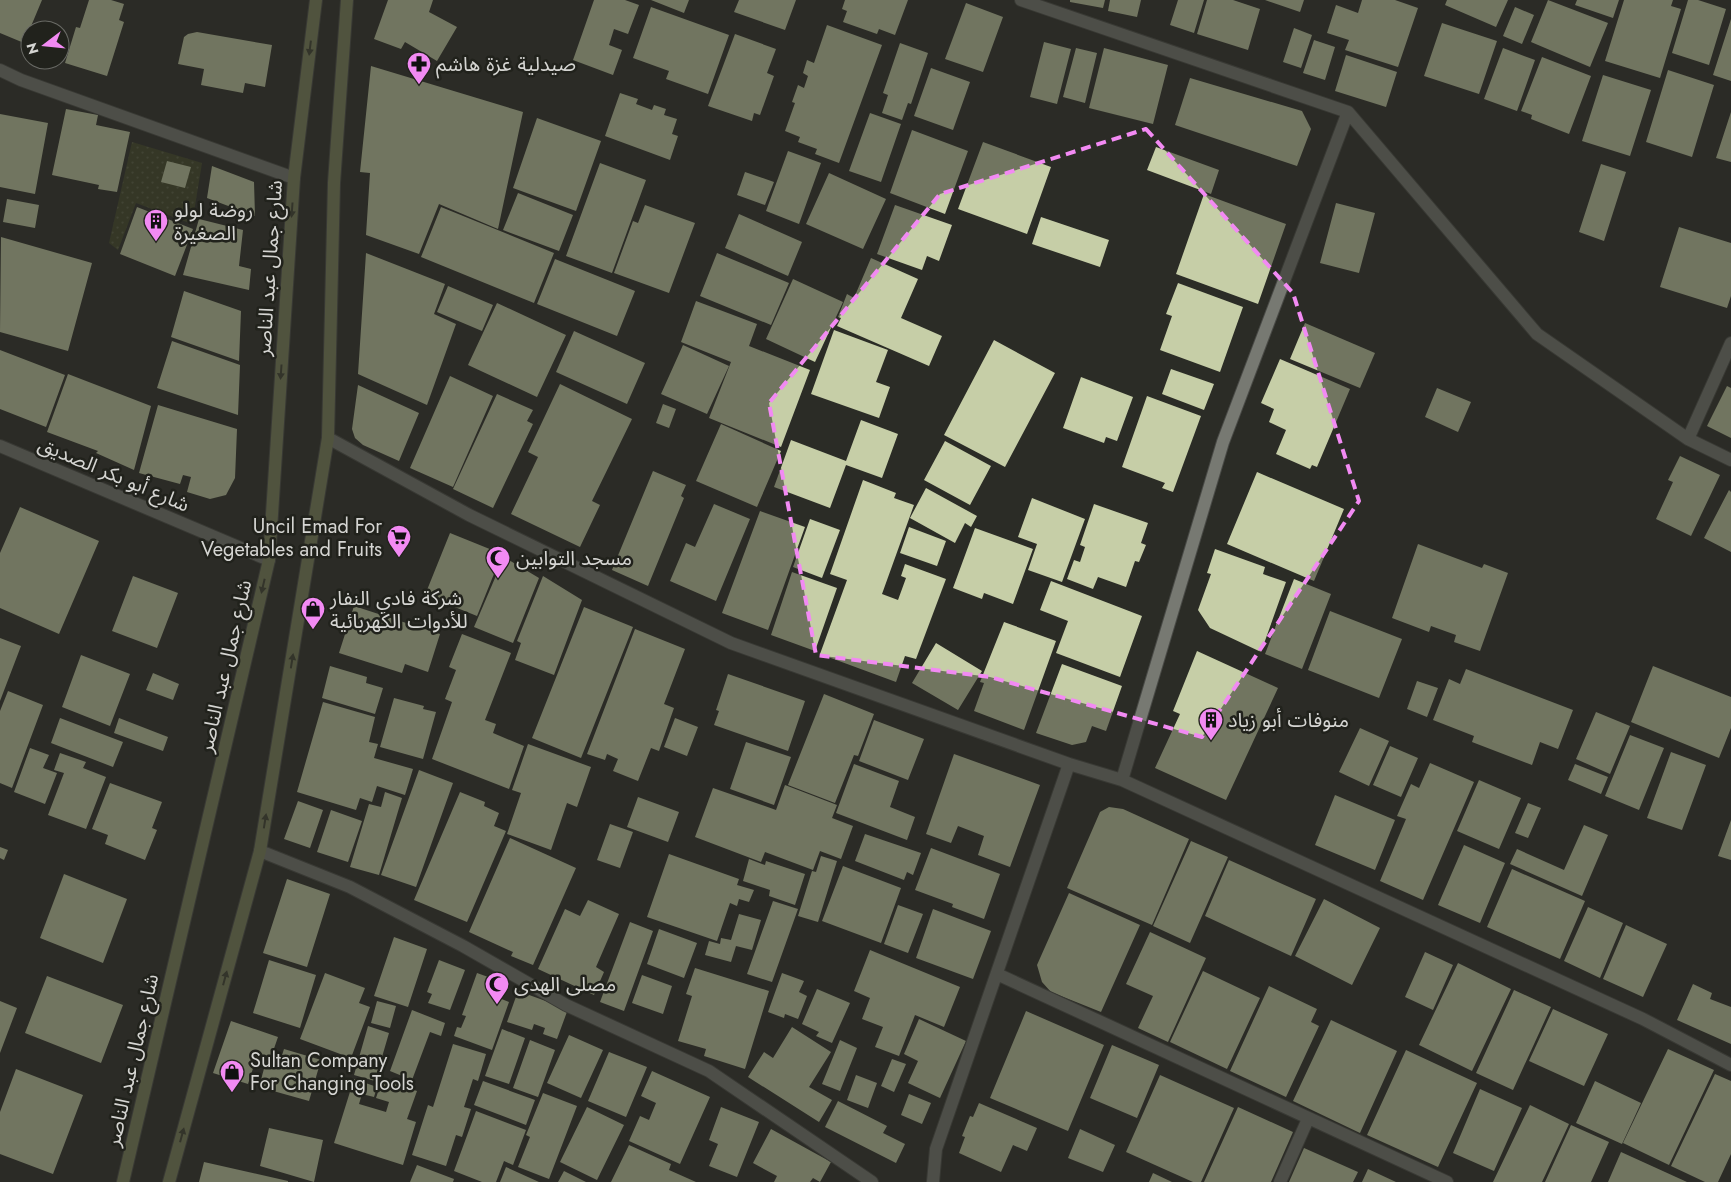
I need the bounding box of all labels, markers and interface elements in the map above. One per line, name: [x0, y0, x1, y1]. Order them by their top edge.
north arrow: [20, 20, 70, 70]
text: N: [21, 40, 44, 57]
one-way arrow: [306, 41, 314, 57]
place label: صيدلية غزة هاشم: [436, 50, 576, 79]
pharmacy icon: صيدلية غزة هاشم: [406, 51, 432, 85]
street label: شارع جمال عبد الناصر: [249, 179, 290, 358]
place label: روضة لولو الصغيرة: [174, 196, 253, 248]
one-way arrow: [287, 202, 295, 218]
building icon: روضة لولو الصغيرة: [143, 208, 169, 242]
one-way arrow: [277, 364, 285, 380]
street label: شارع أبو بكر الصديق: [34, 430, 194, 519]
place label: Uncil Emad For Vegetables and Fruits: [201, 512, 382, 564]
supermarket icon: Uncil Emad For Vegetables and Fruits: [386, 524, 412, 558]
place label: مسجد التوابين: [516, 544, 632, 573]
mosque icon: مسجد التوابين: [485, 545, 511, 579]
street label: شارع جمال عبد الناصر: [191, 577, 259, 756]
one-way arrow: [259, 578, 267, 593]
place label: شركة فادي النفار للأدوات الكهربائية: [329, 584, 468, 636]
shop icon: شركة فادي النفار للأدوات الكهربائية: [300, 596, 326, 630]
one-way arrow: [288, 652, 296, 668]
place label: منوفات أبو زياد: [1228, 706, 1349, 735]
building icon: منوفات أبو زياد: [1198, 707, 1224, 741]
one-way arrow: [262, 813, 270, 829]
place label: مصلى الهدى: [514, 970, 616, 999]
street label: شارع جمال عبد الناصر: [98, 971, 166, 1150]
one-way arrow: [222, 971, 230, 986]
mosque icon: مصلى الهدى: [484, 971, 510, 1005]
place label: Sultan Company For Changing Tools: [250, 1046, 414, 1098]
shop icon: Sultan Company For Changing Tools: [219, 1059, 245, 1093]
one-way arrow: [178, 1127, 186, 1143]

